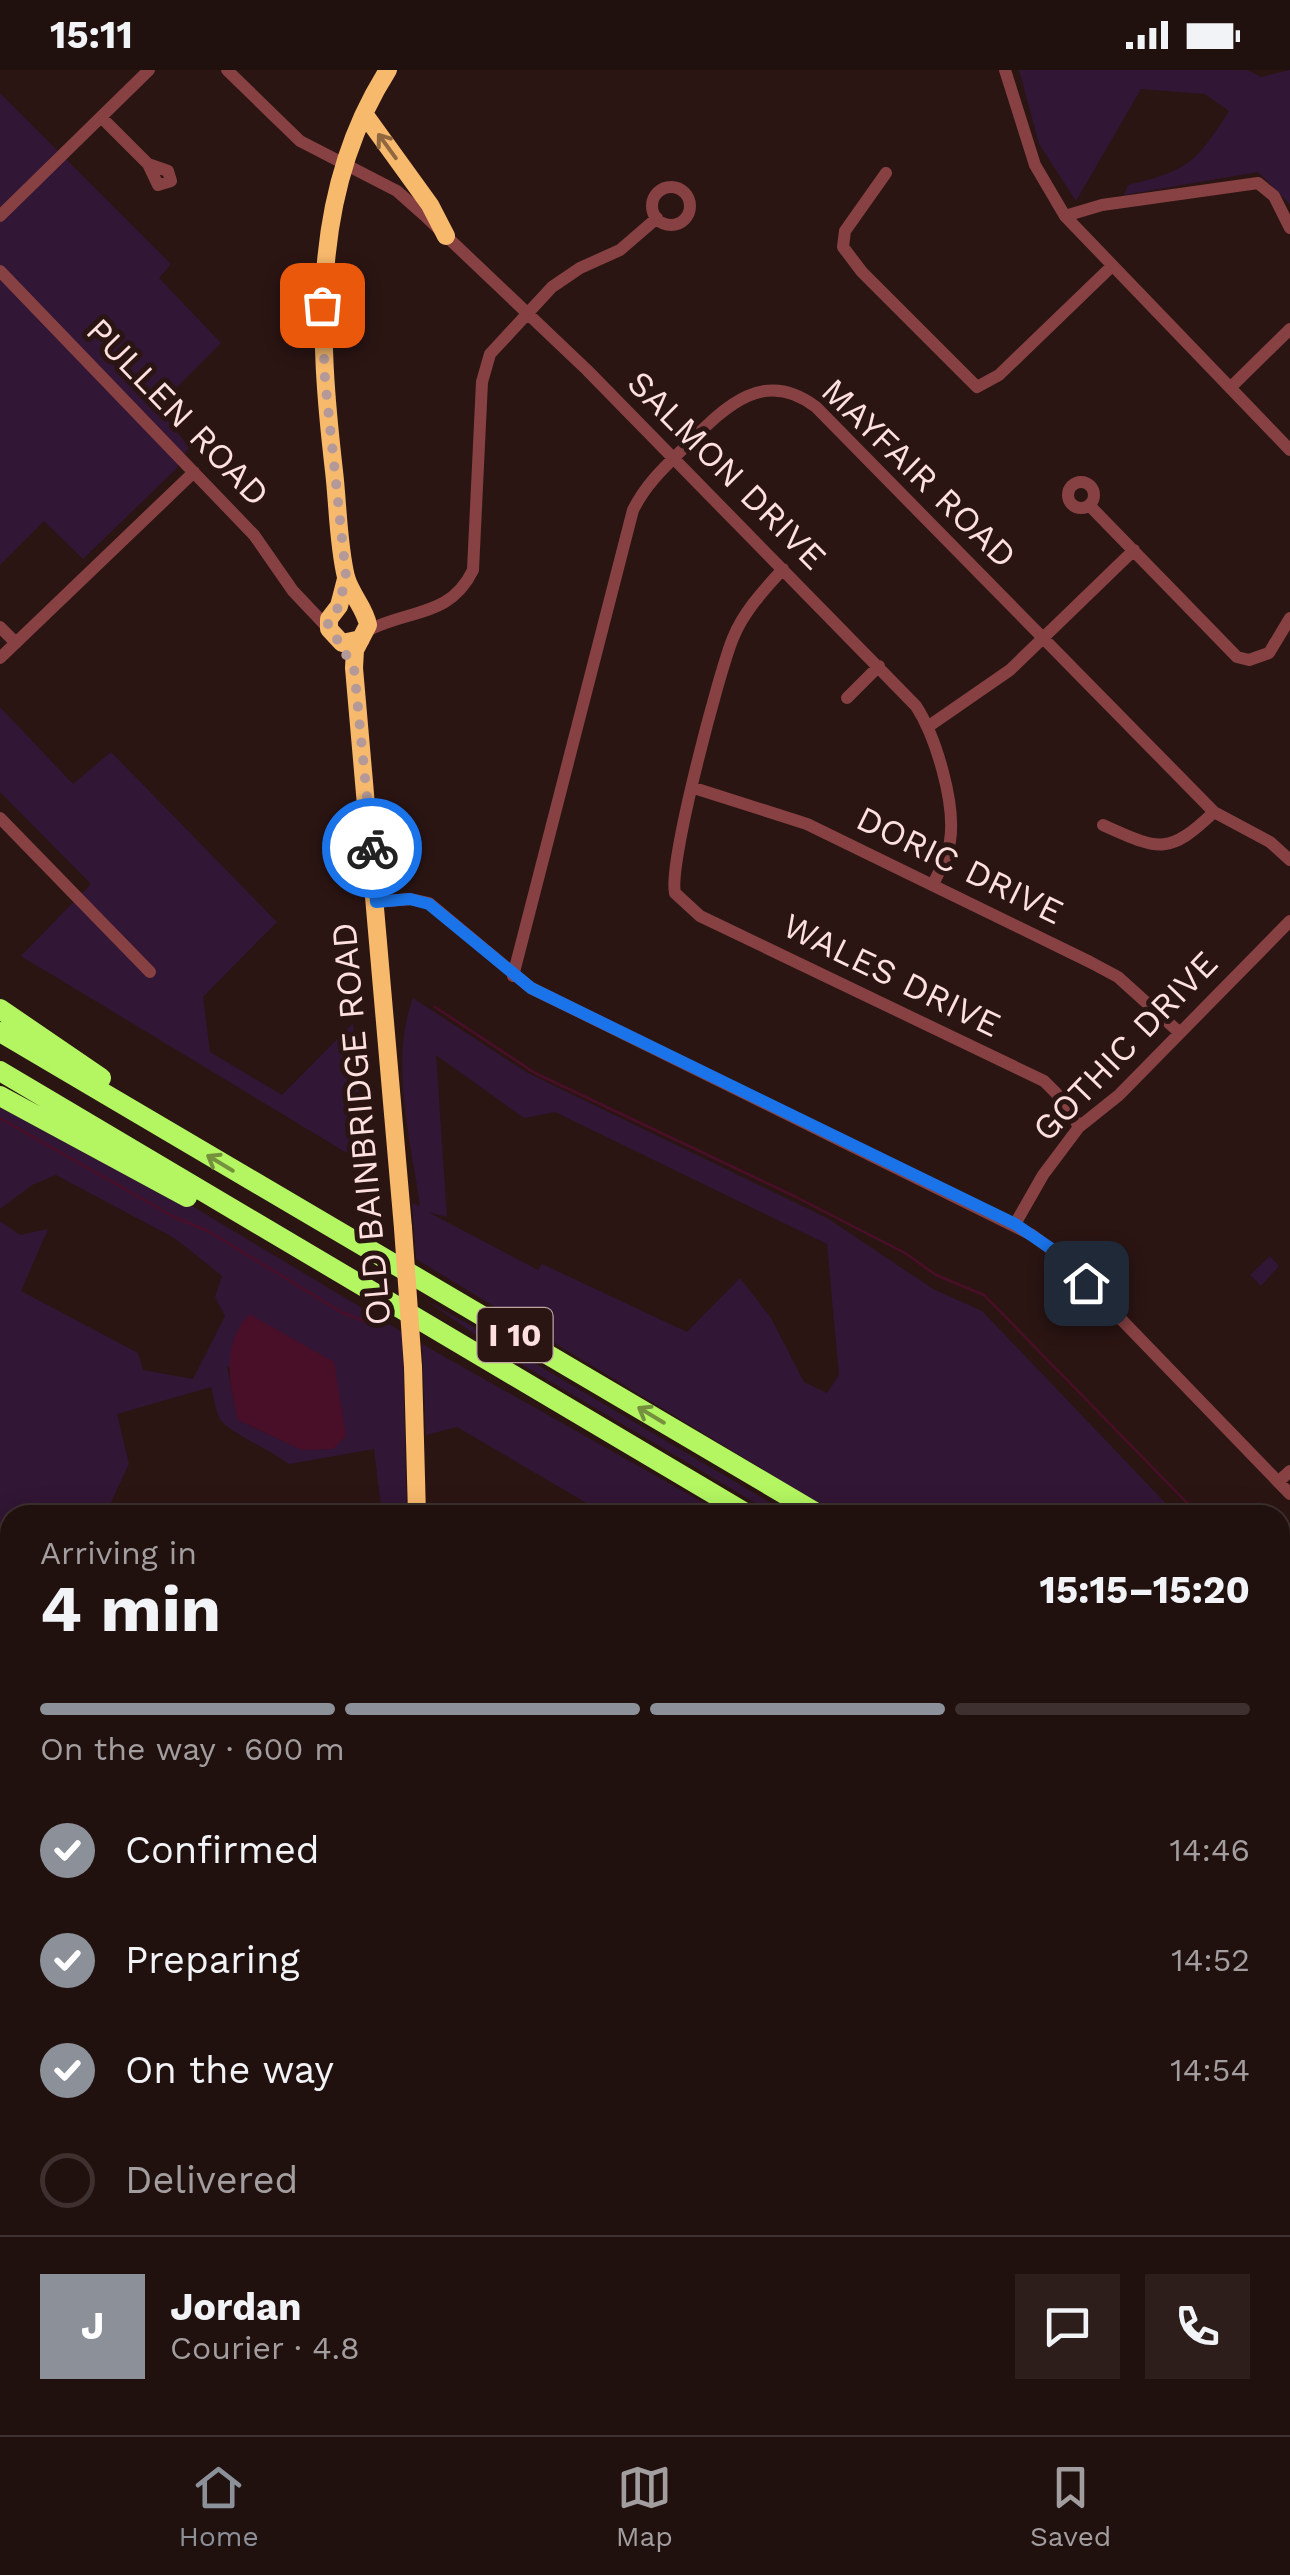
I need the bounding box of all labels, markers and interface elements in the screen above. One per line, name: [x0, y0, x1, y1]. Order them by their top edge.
text: 15:11: [50, 13, 133, 57]
one-way arrow: [377, 133, 398, 160]
pin: [280, 263, 365, 348]
icon: bag: [295, 278, 350, 333]
street label: PULLEN ROAD: [78, 309, 278, 515]
street label: SALMON DRIVE: [619, 362, 835, 578]
street label: MAYFAIR ROAD: [813, 370, 1025, 576]
street label: DORIC DRIVE: [850, 797, 1070, 933]
courier: [322, 798, 422, 898]
icon: bike: [345, 821, 400, 876]
street label: WALES DRIVE: [776, 904, 1008, 1046]
street label: OLD BAINBRIDGE ROAD: [322, 921, 400, 1327]
street label: GOTHIC DRIVE: [1024, 942, 1226, 1150]
one-way arrow: [206, 1153, 235, 1173]
pin: [1044, 1241, 1129, 1326]
icon: home: [1059, 1256, 1114, 1311]
road number: I 10: [478, 1308, 552, 1362]
one-way arrow: [637, 1405, 666, 1425]
text: Arriving in: [40, 1534, 197, 1572]
text: 15:15–15:20: [1040, 1568, 1250, 1612]
text: 4 min: [40, 1571, 221, 1647]
text: On the way · 600 m: [40, 1730, 345, 1768]
icon: check: [40, 1823, 95, 1878]
text: Confirmed: [125, 1828, 320, 1872]
text: 14:46: [1169, 1831, 1250, 1869]
icon: check: [40, 1933, 95, 1988]
text: Preparing: [125, 1938, 300, 1982]
text: 14:52: [1171, 1941, 1250, 1979]
icon: check: [40, 2043, 95, 2098]
text: On the way: [125, 2048, 334, 2092]
text: 14:54: [1170, 2051, 1250, 2089]
text: Delivered: [125, 2158, 298, 2202]
button: chat: [1015, 2274, 1120, 2379]
button: phone: [1145, 2274, 1250, 2379]
text: Jordan: [170, 2285, 302, 2329]
text: J: [81, 2304, 104, 2348]
text: Courier · 4.8: [170, 2329, 360, 2367]
tab: Home: [179, 2460, 259, 2553]
tab: Map: [616, 2460, 673, 2553]
tab: Saved: [1030, 2460, 1111, 2553]

